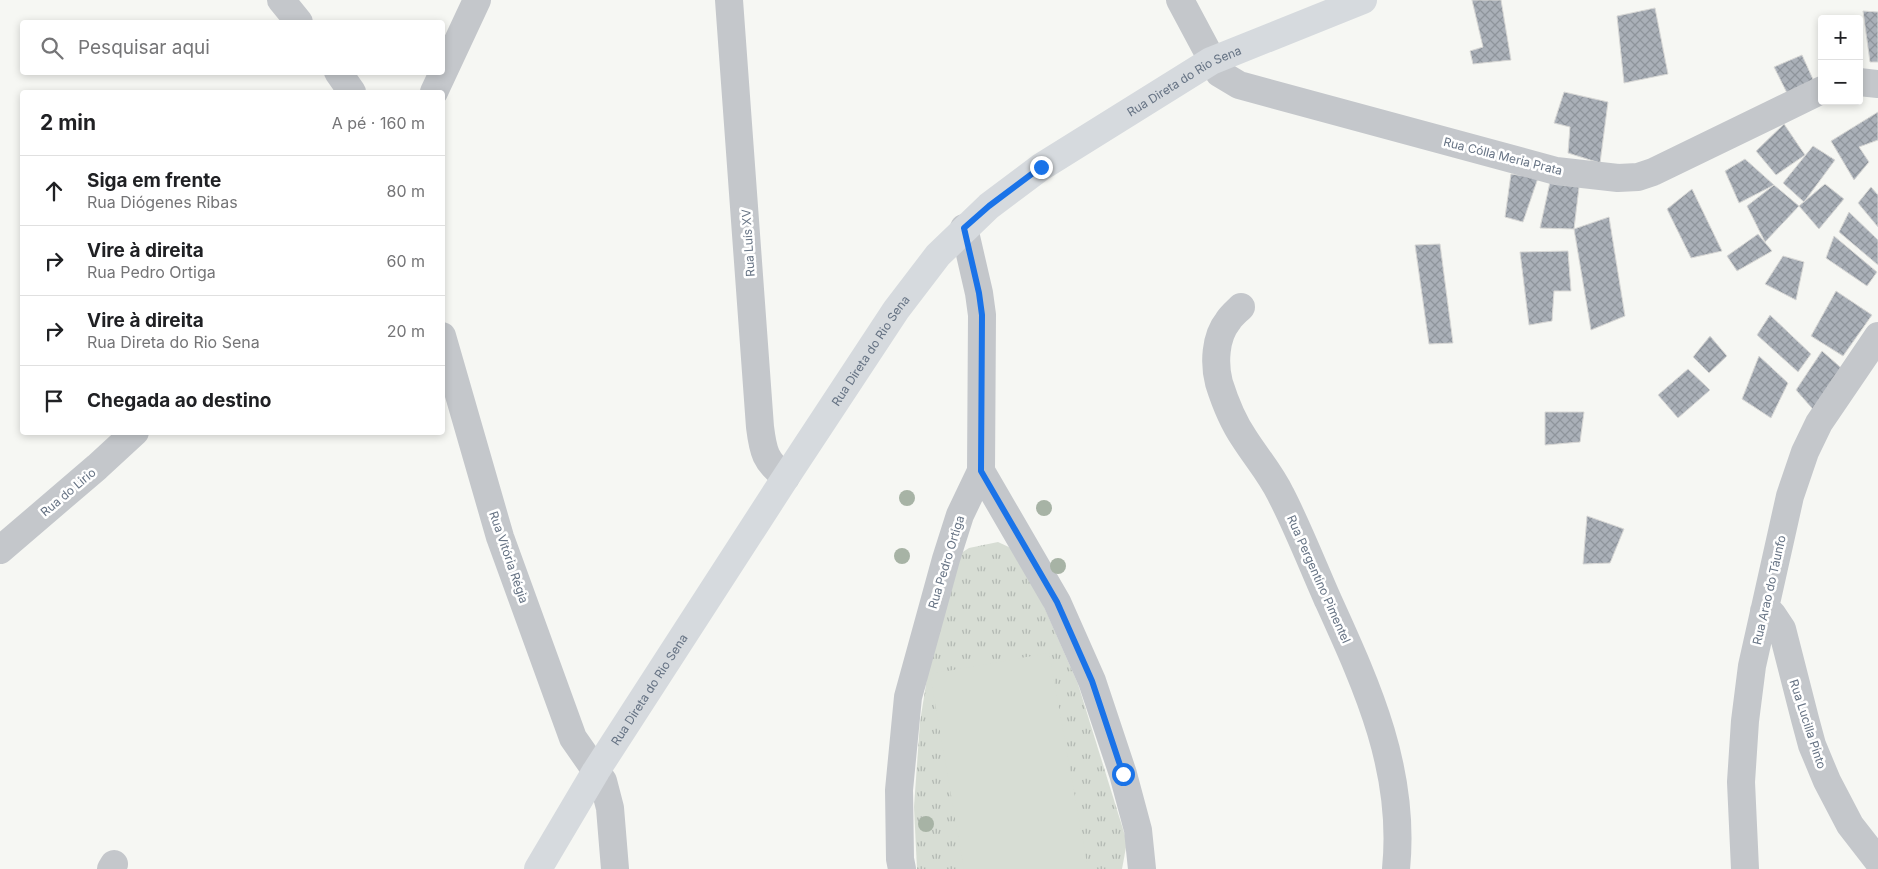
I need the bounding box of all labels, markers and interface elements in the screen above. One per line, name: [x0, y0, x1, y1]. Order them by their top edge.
map controls: [1818, 15, 1863, 105]
button: +: [1818, 15, 1863, 60]
search box: [20, 20, 445, 75]
icon: search: [38, 34, 66, 62]
text: Pesquisar aqui: [78, 36, 210, 59]
street label: Rua Direta do Rio Sena: [1124, 42, 1243, 119]
button: −: [1818, 60, 1863, 105]
text: 2 min: [40, 110, 96, 135]
text: A pé · 160 m: [332, 113, 425, 133]
street label: Rua Cólla Meria Prata: [1442, 134, 1564, 178]
route end: [1030, 156, 1053, 179]
text: Siga em frente: [87, 169, 221, 192]
icon: ahead: [40, 177, 68, 205]
text: 80 m: [386, 181, 425, 201]
text: Rua Diógenes Ribas: [87, 192, 238, 212]
street label: Rua Luís XV: [738, 209, 758, 277]
text: Vire à direita: [87, 239, 204, 262]
icon: right: [40, 247, 68, 275]
text: 60 m: [386, 251, 425, 271]
text: Rua Pedro Ortiga: [87, 262, 216, 282]
street label: Rua Direta do Rio Sena: [828, 292, 912, 408]
text: Vire à direita: [87, 309, 204, 332]
icon: right: [40, 317, 68, 345]
text: 20 m: [387, 321, 425, 341]
text: Rua Direta do Rio Sena: [87, 332, 260, 352]
icon: arrive: [40, 387, 68, 415]
text: Chegada ao destino: [87, 389, 271, 412]
street label: Rua do Lirio: [37, 465, 99, 519]
street label: Rua Vitória Régia: [486, 509, 532, 605]
street label: Rua Pergentino Pimentel: [1284, 513, 1354, 645]
street label: Rua Pedro Ortiga: [925, 514, 967, 610]
street label: Rua Arao do Táunfo: [1749, 534, 1789, 646]
street label: Rua Direta do Rio Sena: [607, 631, 690, 748]
street label: Rua Lucilla Pinto: [1786, 677, 1830, 771]
route start: [1112, 763, 1135, 786]

